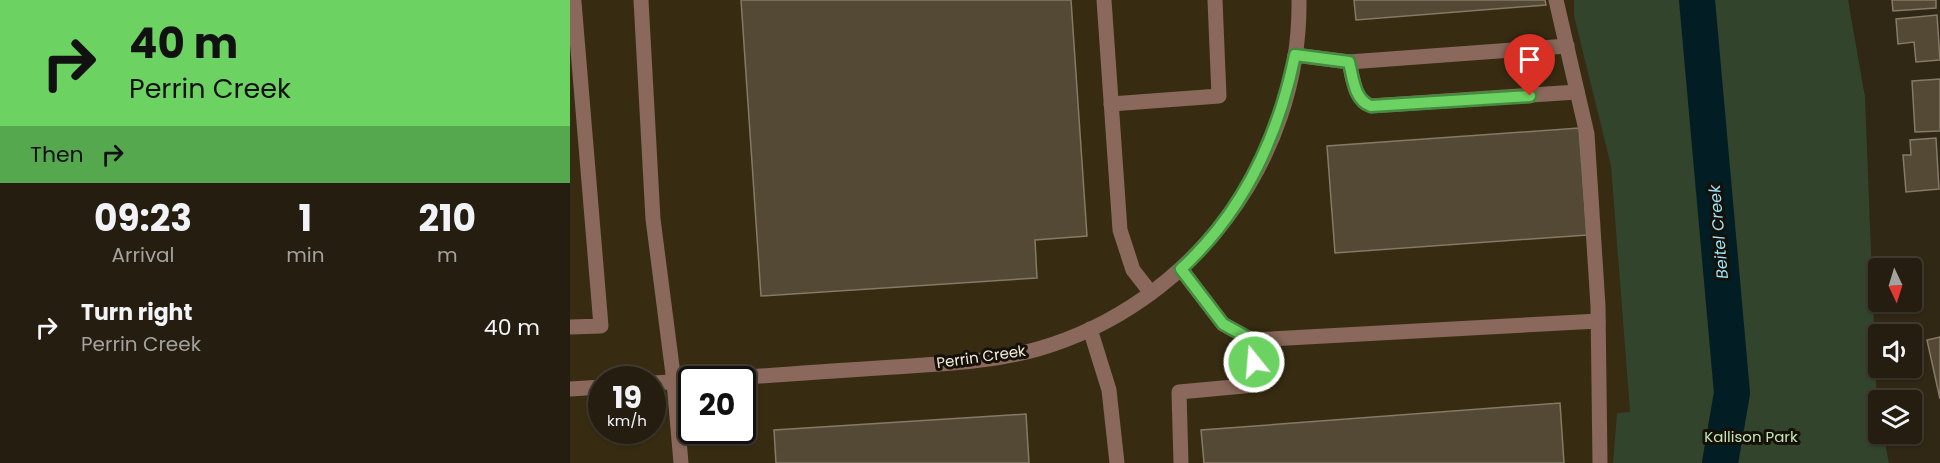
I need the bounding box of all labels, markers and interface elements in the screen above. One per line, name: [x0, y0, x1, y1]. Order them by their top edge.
text: 40 m: [129, 14, 238, 73]
icon: right: [30, 24, 108, 102]
pin: [1504, 34, 1555, 96]
icon: arrive: [1513, 43, 1546, 76]
text: Perrin Creek: [129, 70, 291, 107]
icon: right: [96, 138, 129, 171]
text: Then: [30, 139, 84, 170]
water label: Beitel Creek: [1703, 183, 1734, 280]
text: 09:23: [94, 193, 192, 244]
text: 1: [299, 193, 312, 244]
text: 210: [418, 193, 476, 244]
text: Arrival: [112, 241, 175, 269]
text: min: [286, 241, 324, 269]
text: m: [437, 241, 458, 269]
north arrow: [1868, 258, 1922, 312]
map controls: [1868, 258, 1922, 444]
text: Turn right: [81, 297, 192, 328]
icon: right: [30, 311, 63, 344]
text: 40 m: [484, 312, 540, 343]
button: sound: [1868, 324, 1922, 378]
text: Perrin Creek: [81, 330, 201, 358]
position arrow: [1222, 330, 1286, 394]
street label: Perrin Creek: [935, 340, 1027, 373]
speed limit sign: 20: [678, 366, 756, 444]
text: 19: [612, 376, 642, 419]
button: layers: [1868, 390, 1922, 444]
text: km/h: [607, 410, 647, 431]
park label: Kallison Park: [1704, 426, 1798, 447]

